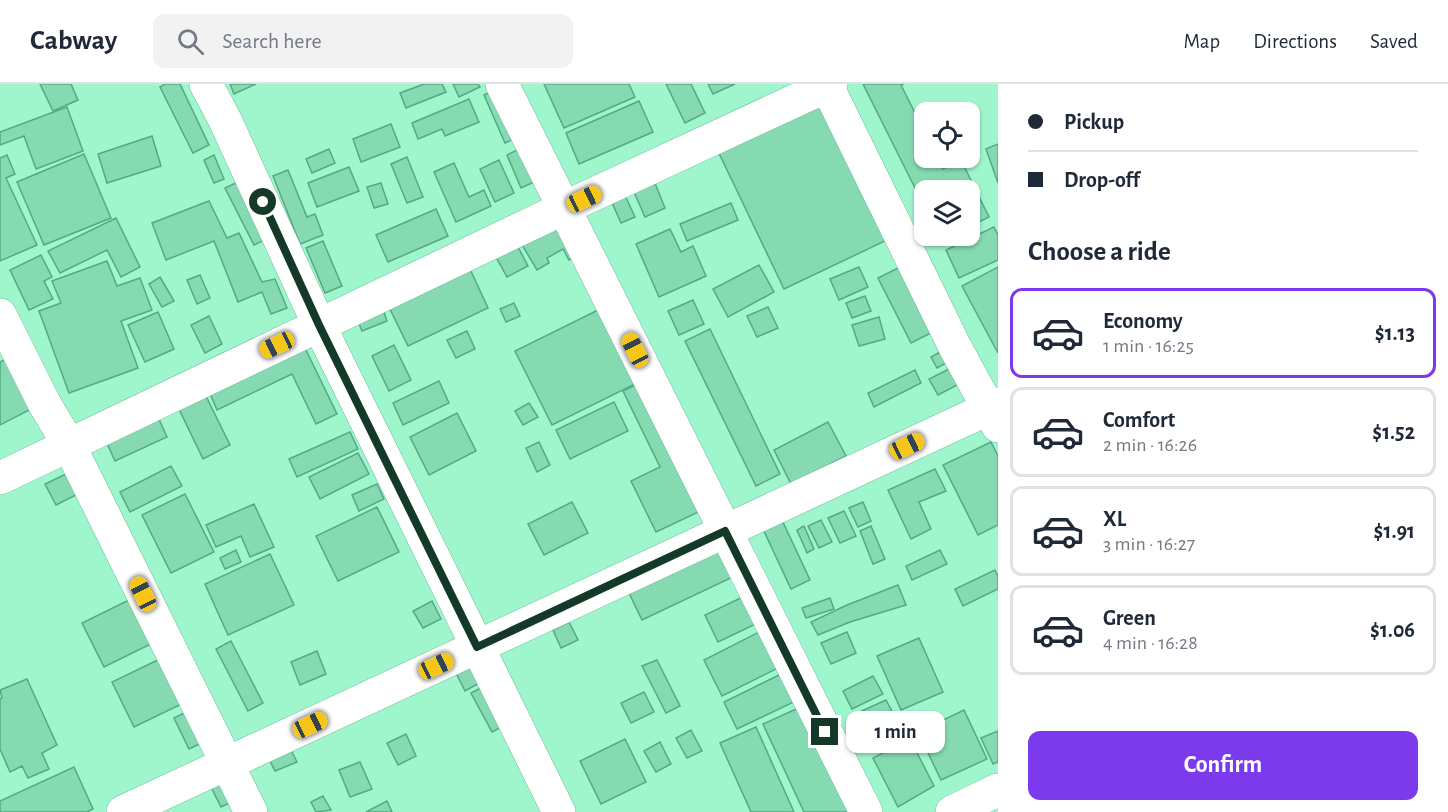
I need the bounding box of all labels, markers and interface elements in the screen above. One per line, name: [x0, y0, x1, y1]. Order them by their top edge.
search box: [153, 14, 573, 68]
icon: search: [174, 25, 207, 58]
text: Cabway: [30, 27, 117, 55]
text: Search here: [222, 30, 322, 52]
text: Map: [1184, 31, 1220, 52]
text: Directions: [1253, 31, 1337, 52]
text: Saved: [1370, 31, 1418, 52]
map controls: [914, 102, 980, 246]
button: locate: [914, 102, 980, 168]
text: Pickup: [1064, 111, 1124, 133]
text: Drop-off: [1064, 169, 1140, 191]
button: layers: [914, 180, 980, 246]
car: [564, 183, 604, 215]
route start: [249, 188, 276, 215]
text: Choose a ride: [1028, 238, 1171, 265]
icon: car: [1031, 306, 1085, 360]
text: Economy: [1103, 310, 1183, 332]
text: $1.13: [1375, 322, 1415, 344]
car: [257, 329, 297, 361]
car: [619, 330, 651, 370]
text: 1 min · 16:25: [1103, 336, 1194, 356]
icon: car: [1031, 405, 1085, 459]
text: Comfort: [1103, 409, 1175, 431]
text: $1.52: [1372, 421, 1415, 443]
car: [887, 430, 927, 462]
text: 2 min · 16:26: [1103, 435, 1197, 455]
icon: car: [1031, 504, 1085, 558]
text: XL: [1103, 508, 1126, 530]
text: $1.91: [1374, 520, 1415, 542]
text: 3 min · 16:27: [1103, 534, 1195, 554]
car: [127, 574, 159, 614]
icon: car: [1031, 603, 1085, 657]
text: Green: [1103, 607, 1156, 629]
text: $1.06: [1370, 619, 1415, 641]
text: 4 min · 16:28: [1103, 633, 1198, 653]
car: [416, 650, 456, 682]
car: [290, 709, 330, 741]
callout: 1 min: [846, 711, 945, 753]
route end: [811, 718, 838, 745]
text: 1 min: [874, 722, 917, 742]
button: Confirm: [1028, 731, 1418, 800]

